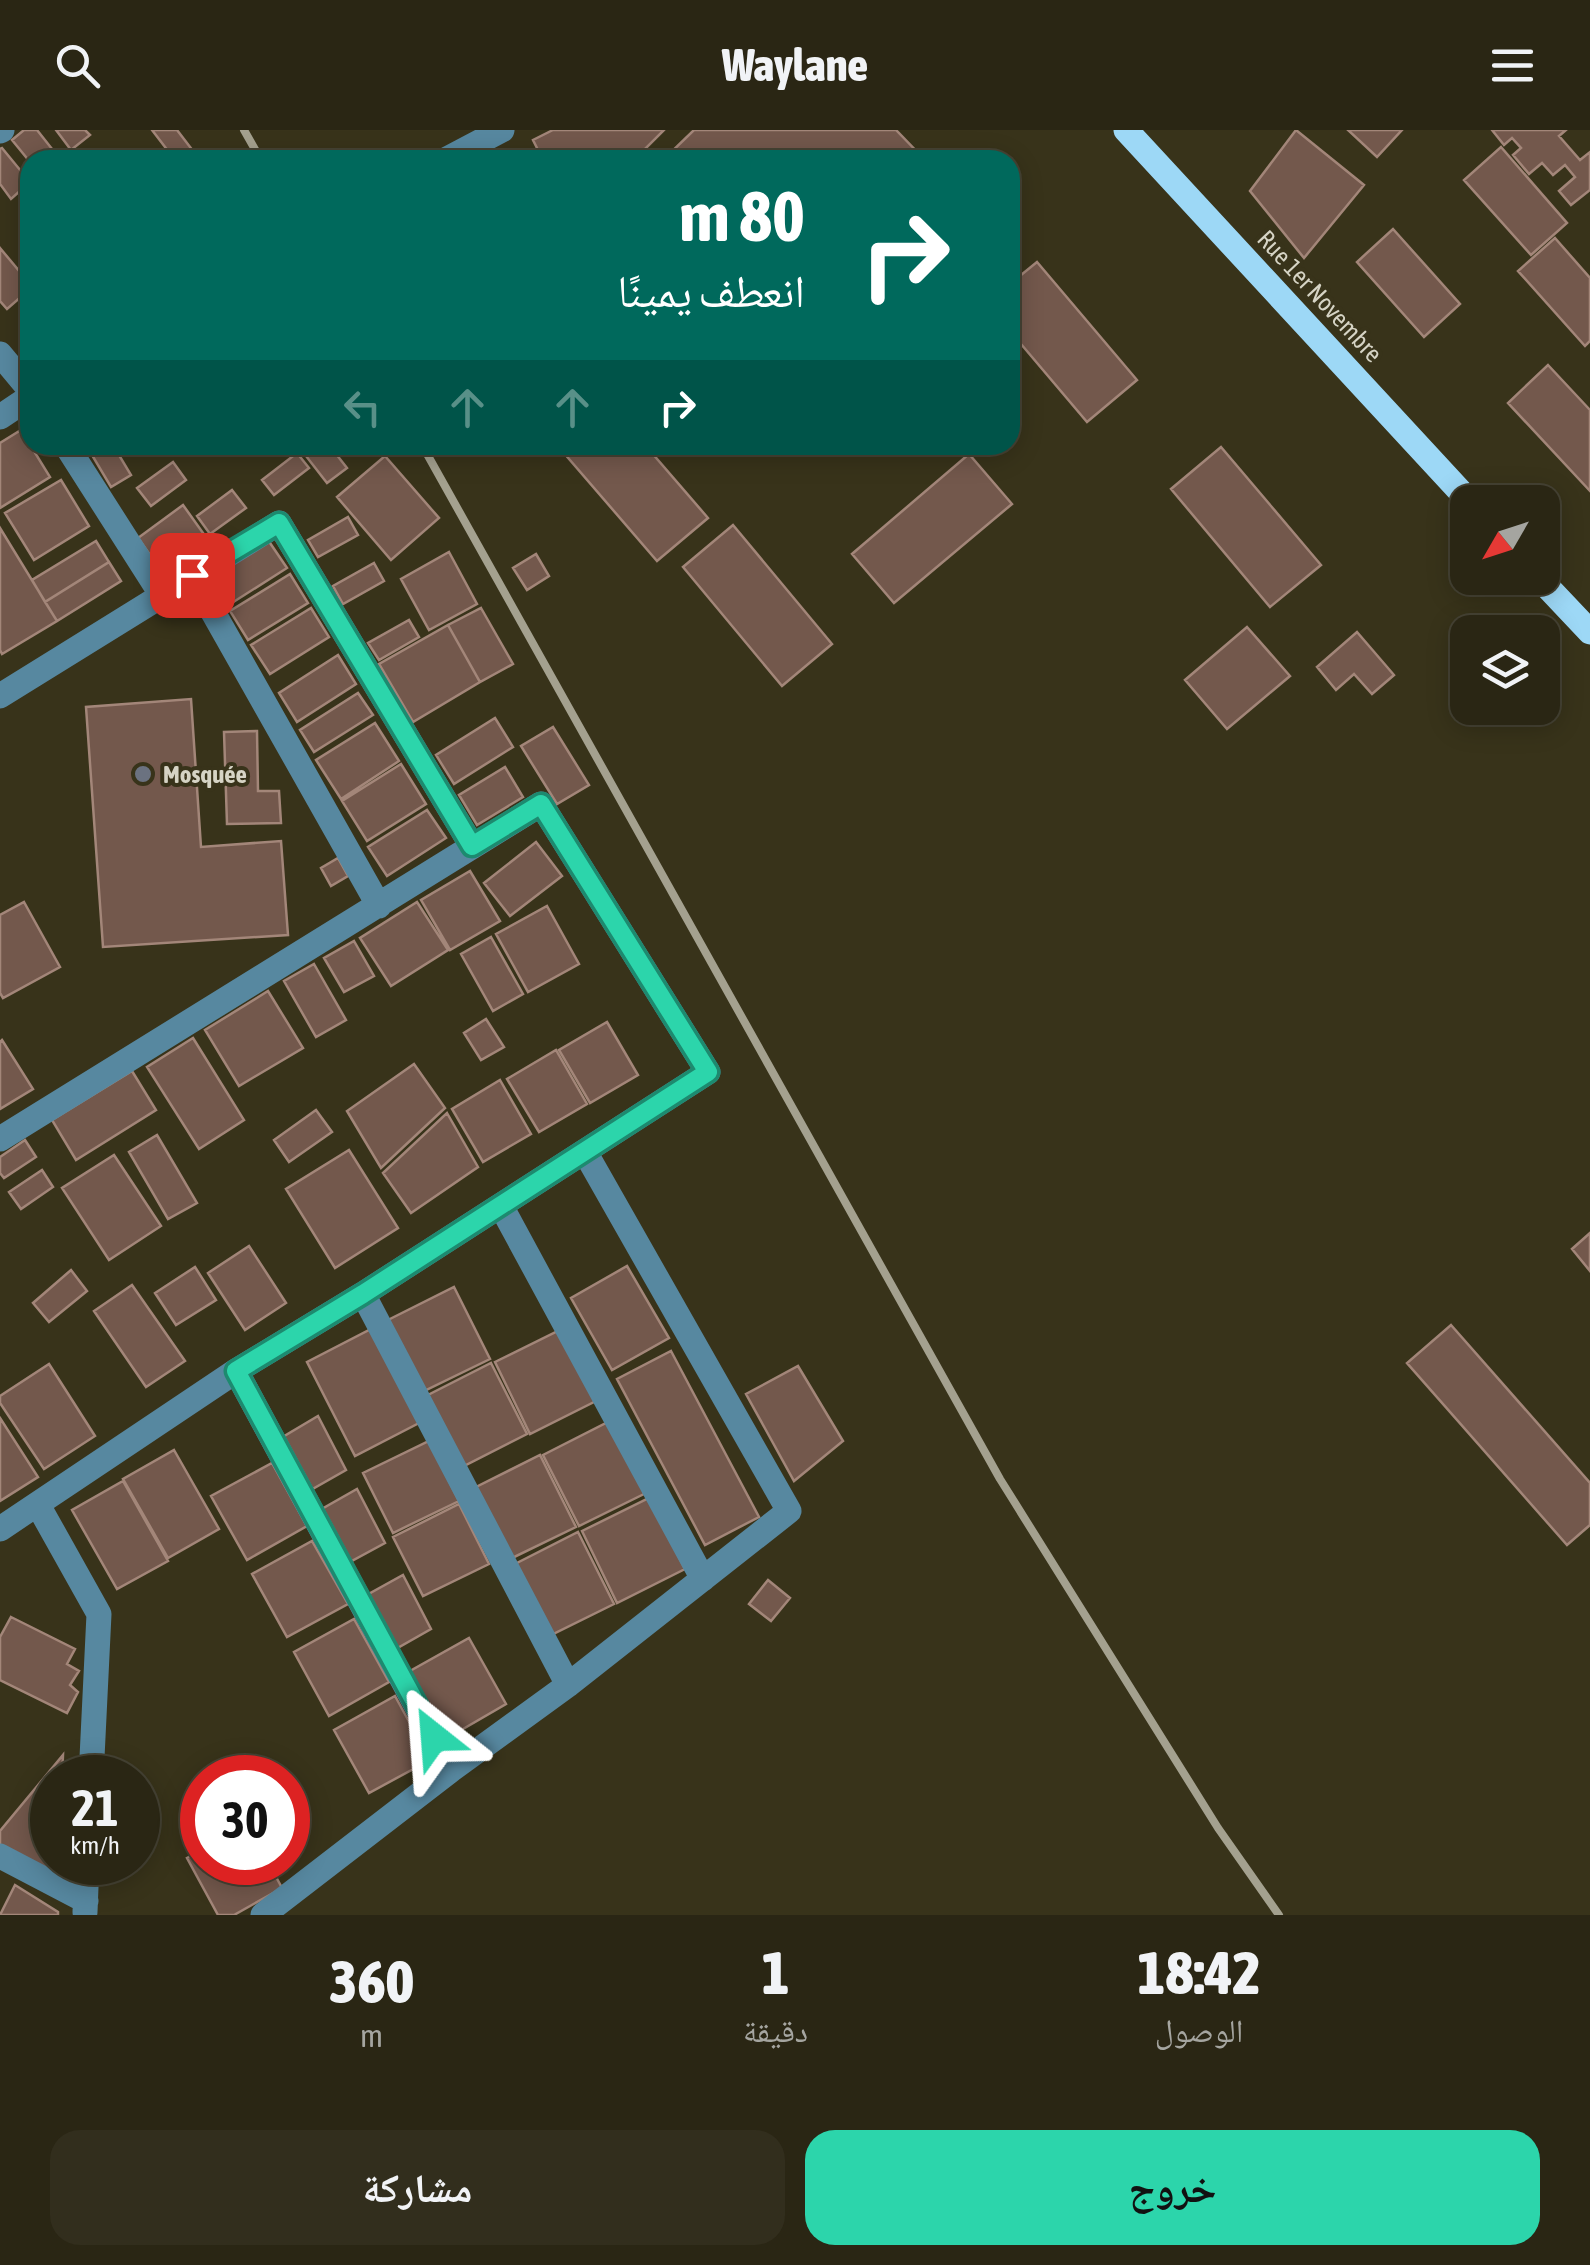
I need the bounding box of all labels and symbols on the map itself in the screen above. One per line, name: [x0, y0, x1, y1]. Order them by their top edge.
street label: Rue 1er Novembre: [1252, 224, 1388, 368]
north arrow: [1450, 485, 1560, 595]
pin: [150, 533, 235, 618]
place label: Mosquée: [163, 760, 247, 788]
marker: Mosquée: [132, 763, 154, 785]
position arrow: [382, 1685, 486, 1789]
speed limit sign: 30: [180, 1755, 310, 1885]

